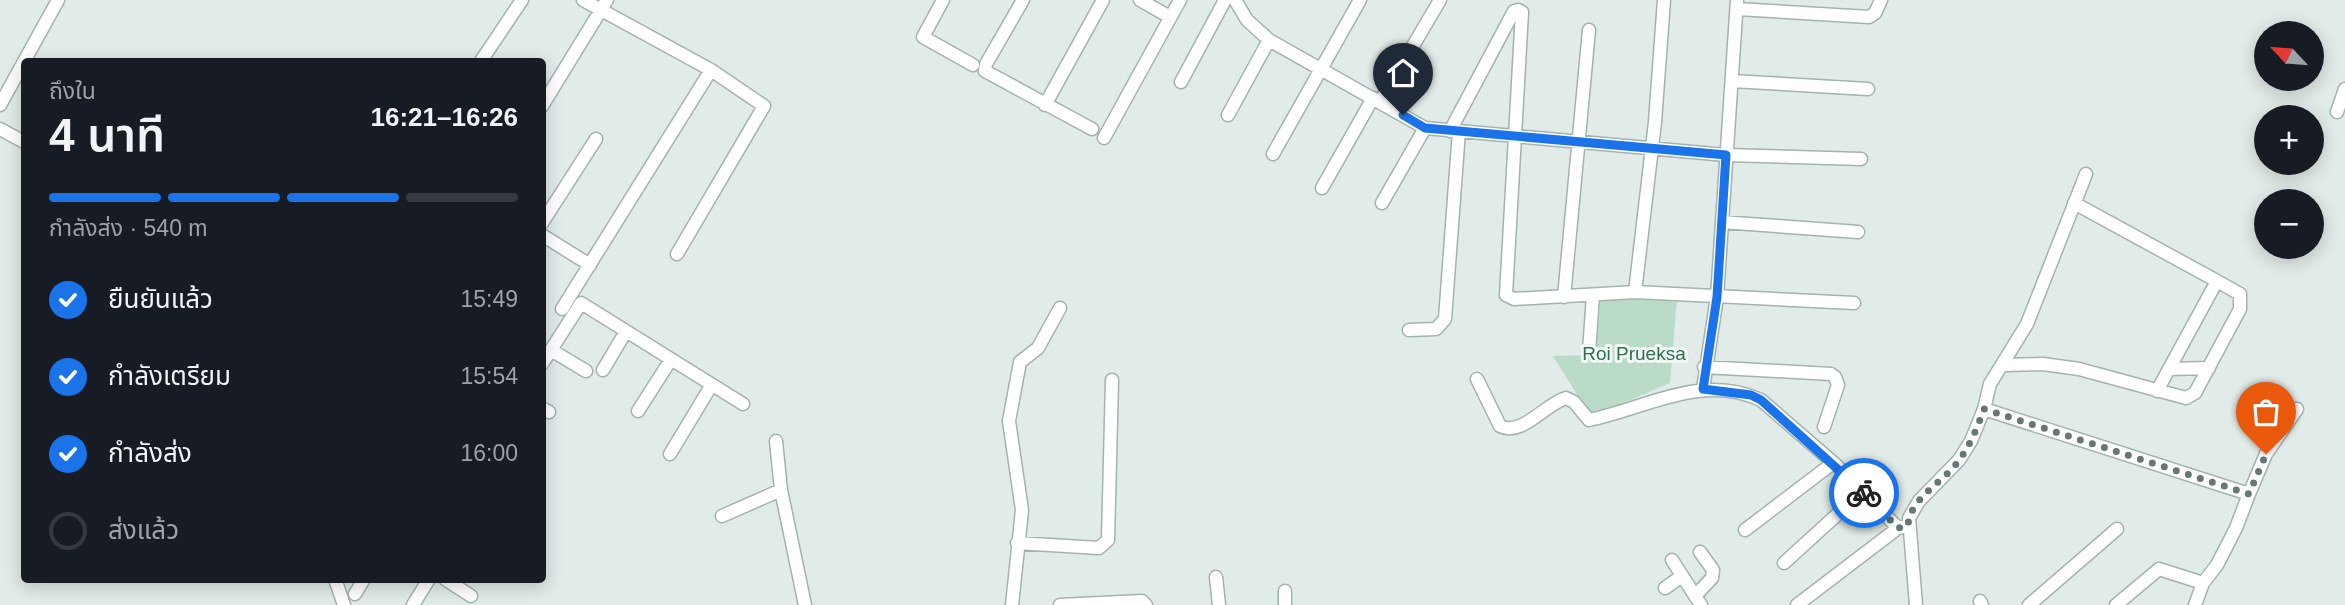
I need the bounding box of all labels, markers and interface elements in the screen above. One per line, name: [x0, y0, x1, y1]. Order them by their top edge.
north arrow: [2254, 21, 2324, 91]
map controls: [2254, 21, 2324, 259]
pin: [1373, 43, 1433, 115]
icon: home: [1384, 54, 1422, 92]
text: ถึงใน: [49, 78, 96, 104]
text: 16:21–16:26: [371, 102, 518, 132]
button: +: [2254, 105, 2324, 175]
text: 4 นาที: [49, 109, 165, 161]
button: −: [2254, 189, 2324, 259]
text: กำลังส่ง · 540 m: [49, 215, 208, 241]
icon: check: [49, 281, 87, 319]
text: ยืนยันแล้ว: [108, 284, 213, 314]
text: 15:49: [460, 286, 518, 312]
park label: Roi Prueksa: [1582, 343, 1686, 364]
icon: check: [49, 358, 87, 396]
text: กำลังเตรียม: [108, 361, 231, 391]
text: 15:54: [460, 363, 518, 389]
pin: [2236, 382, 2296, 454]
icon: bag: [2247, 393, 2285, 431]
icon: check: [49, 435, 87, 473]
text: กำลังส่ง: [108, 438, 192, 468]
text: 16:00: [460, 440, 518, 466]
courier: [1829, 458, 1899, 528]
icon: bike: [1845, 474, 1883, 512]
text: ส่งแล้ว: [108, 515, 179, 545]

